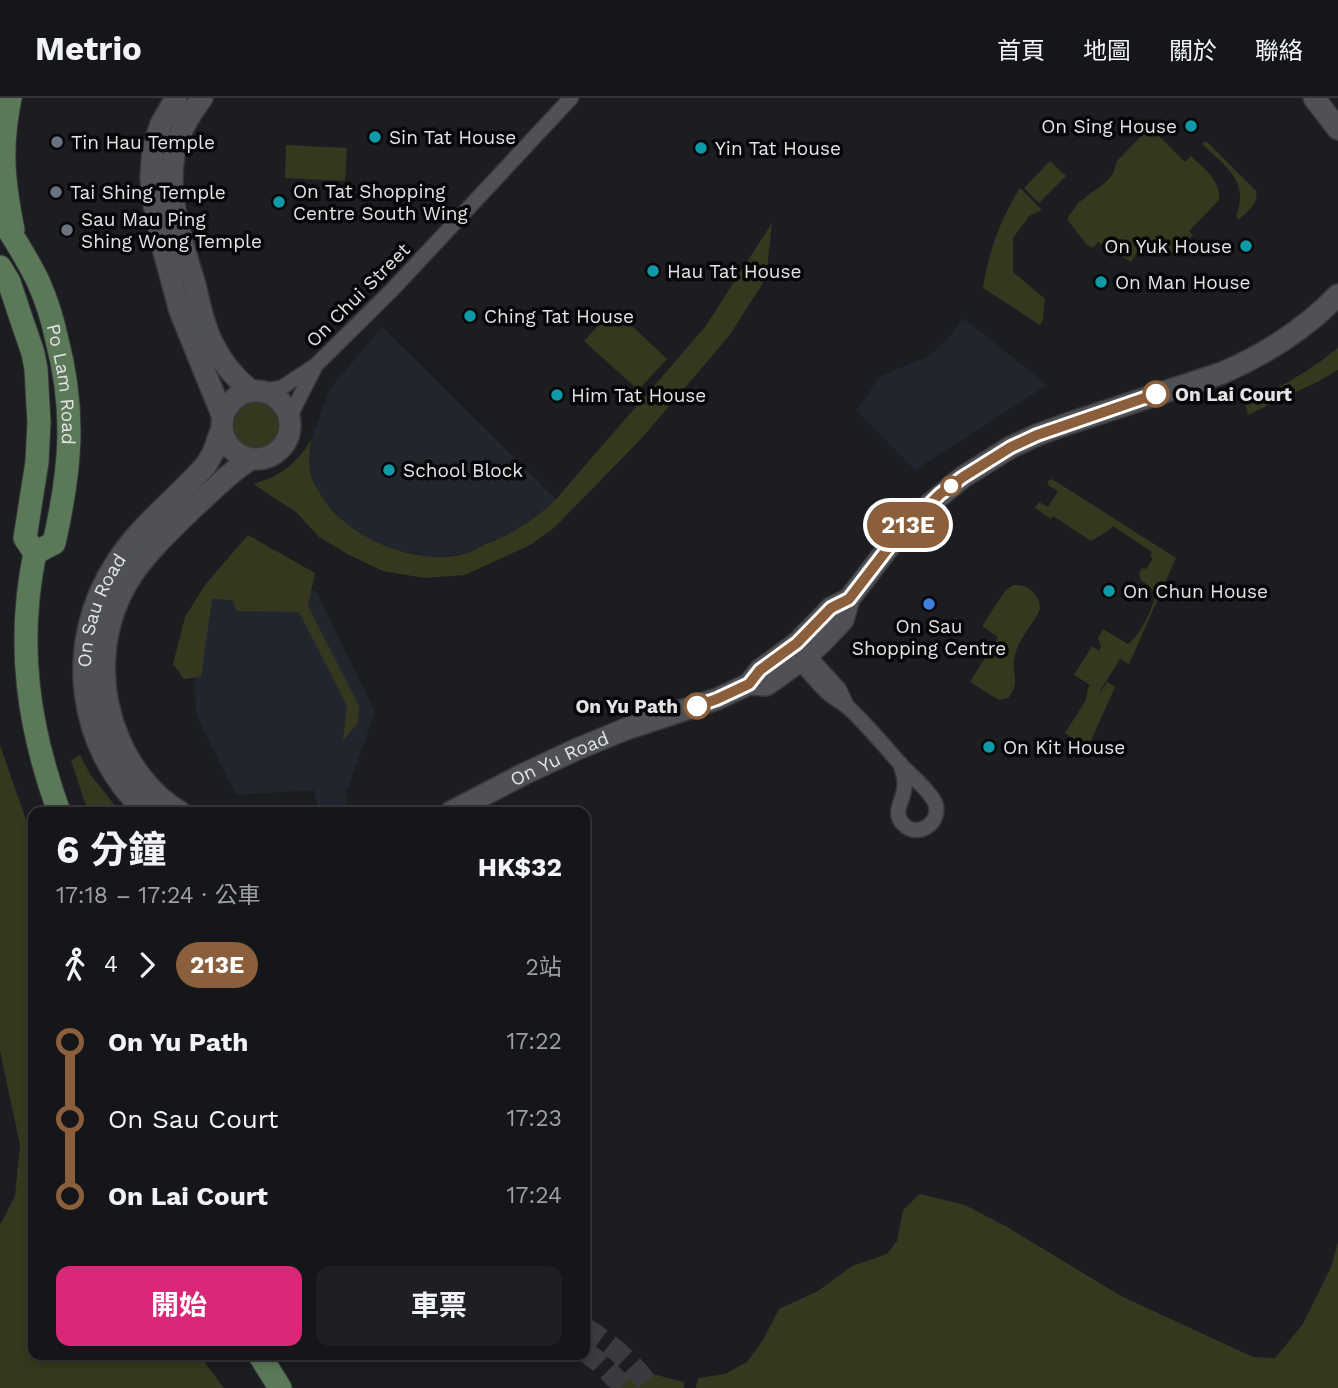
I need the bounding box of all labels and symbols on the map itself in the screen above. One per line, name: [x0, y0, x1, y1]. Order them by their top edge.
place label: On Sing House: [1041, 115, 1177, 138]
marker: On Sing House: [1183, 118, 1199, 134]
place label: Sin Tat House: [389, 126, 516, 149]
marker: Sin Tat House: [367, 129, 383, 145]
place label: Tin Hau Temple: [71, 131, 215, 154]
marker: Tin Hau Temple: [49, 134, 65, 150]
place label: Yin Tat House: [715, 137, 841, 160]
marker: Yin Tat House: [693, 140, 709, 156]
place label: On Tat Shopping Centre South Wing: [293, 180, 469, 225]
place label: Tai Shing Temple: [70, 181, 226, 204]
marker: Tai Shing Temple: [48, 184, 64, 200]
marker: On Tat Shopping Centre South Wing: [271, 194, 287, 210]
place label: Sau Mau Ping Shing Wong Temple: [81, 208, 262, 253]
marker: Sau Mau Ping Shing Wong Temple: [59, 222, 75, 238]
place label: On Yuk House: [1104, 235, 1232, 258]
street label: On Chui Street: [301, 238, 415, 352]
marker: On Yuk House: [1238, 238, 1254, 254]
place label: Hau Tat House: [667, 260, 802, 283]
marker: Hau Tat House: [645, 263, 661, 279]
place label: On Man House: [1115, 271, 1250, 294]
marker: On Man House: [1093, 274, 1109, 290]
place label: Ching Tat House: [484, 305, 634, 328]
marker: Ching Tat House: [462, 308, 478, 324]
street label: Po Lam Road: [42, 321, 81, 445]
marker: On Lai Court: [1143, 381, 1169, 407]
place label: On Lai Court: [1175, 383, 1293, 406]
place label: Him Tat House: [571, 384, 706, 407]
marker: Him Tat House: [549, 387, 565, 403]
place label: School Block: [403, 459, 523, 482]
marker: School Block: [381, 462, 397, 478]
unlabelled marker: [941, 476, 961, 496]
line badge: 213E: [859, 502, 957, 548]
street label: On Sau Road: [72, 549, 131, 668]
place label: On Chun House: [1123, 580, 1268, 603]
marker: On Chun House: [1101, 583, 1117, 599]
marker: On Sau Shopping Centre: [921, 596, 937, 612]
place label: On Sau Shopping Centre: [852, 615, 1006, 660]
marker: On Yu Path: [684, 693, 710, 719]
place label: On Yu Path: [575, 695, 678, 718]
street label: On Yu Road: [506, 726, 612, 791]
place label: On Kit House: [1003, 736, 1125, 759]
marker: On Kit House: [981, 739, 997, 755]

